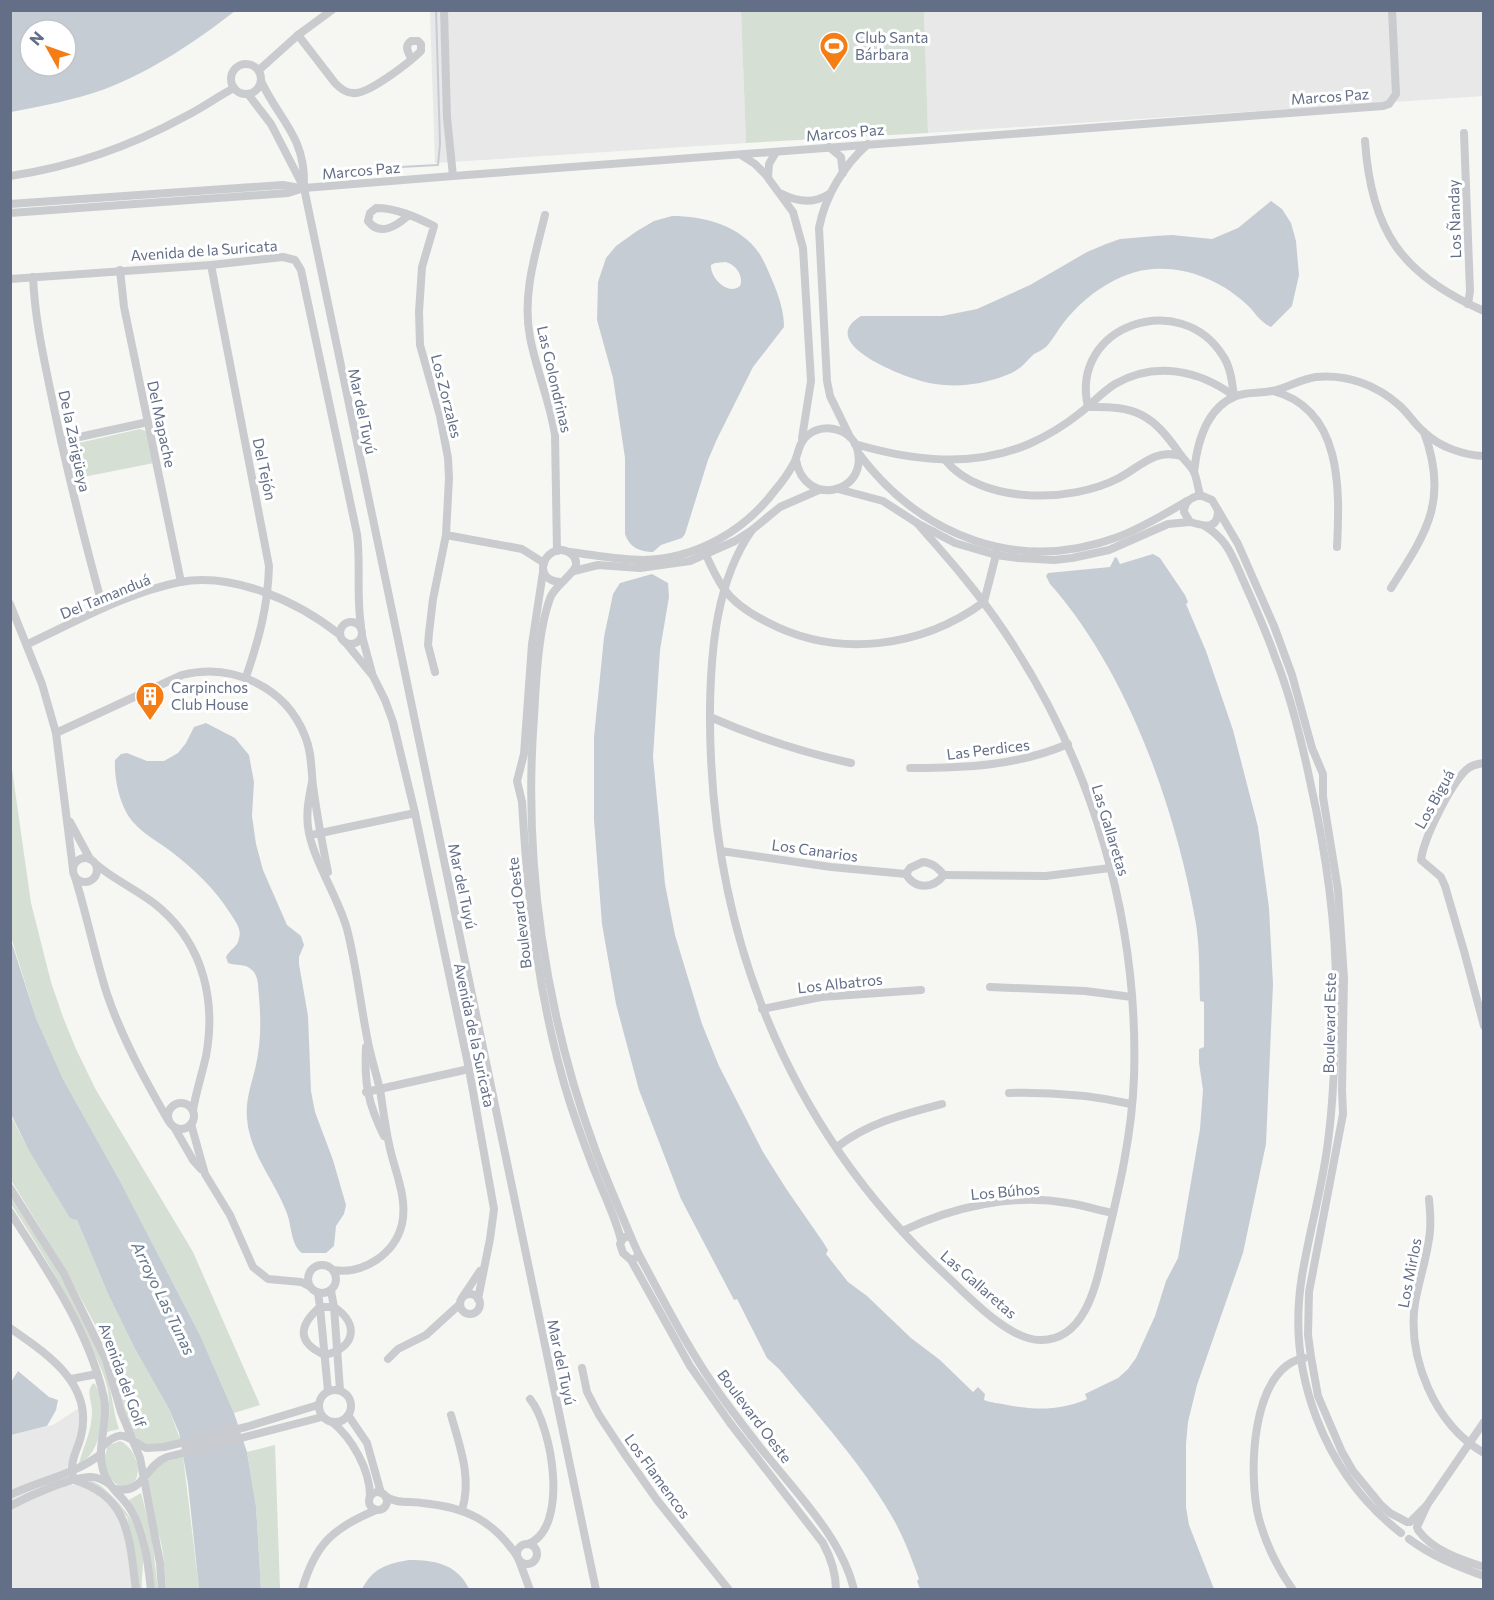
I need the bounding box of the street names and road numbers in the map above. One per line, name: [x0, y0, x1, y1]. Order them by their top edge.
street label: Marcos Paz: [1290, 84, 1370, 108]
street label: Marcos Paz: [805, 120, 885, 144]
street label: Marcos Paz: [321, 158, 401, 182]
street label: Los Ñanday: [1444, 179, 1464, 259]
street label: Avenida de la Suricata: [130, 236, 278, 264]
street label: Las Golondrinas: [534, 324, 576, 434]
street label: Los Zorzales: [428, 352, 466, 440]
street label: Mar del Tuyú: [345, 367, 381, 455]
street label: Del Mapache: [144, 379, 180, 469]
street label: De la Zarigüeya: [55, 388, 95, 494]
street label: Del Tejón: [250, 436, 280, 502]
street label: Del Tamanduá: [57, 570, 153, 622]
street label: Las Perdices: [945, 735, 1031, 763]
street label: Los Biguá: [1410, 766, 1458, 832]
street label: Las Gallaretas: [1089, 782, 1134, 878]
street label: Los Canarios: [771, 835, 860, 865]
street label: Mar del Tuyú: [445, 842, 481, 930]
street label: Boulevard Oeste: [503, 856, 535, 970]
street label: Avenida de la Suricata: [451, 961, 499, 1109]
street label: Los Albatros: [797, 970, 884, 996]
street label: Boulevard Este: [1319, 972, 1339, 1074]
street label: Los Búhos: [970, 1179, 1041, 1203]
street label: Los Mirlos: [1393, 1236, 1425, 1309]
street label: Las Gallaretas: [937, 1246, 1021, 1322]
street label: Mar del Tuyú: [544, 1318, 580, 1406]
street label: Avenida del Golf: [96, 1320, 150, 1430]
street label: Boulevard Oeste: [714, 1366, 796, 1466]
street label: Los Flamencos: [621, 1430, 695, 1522]

